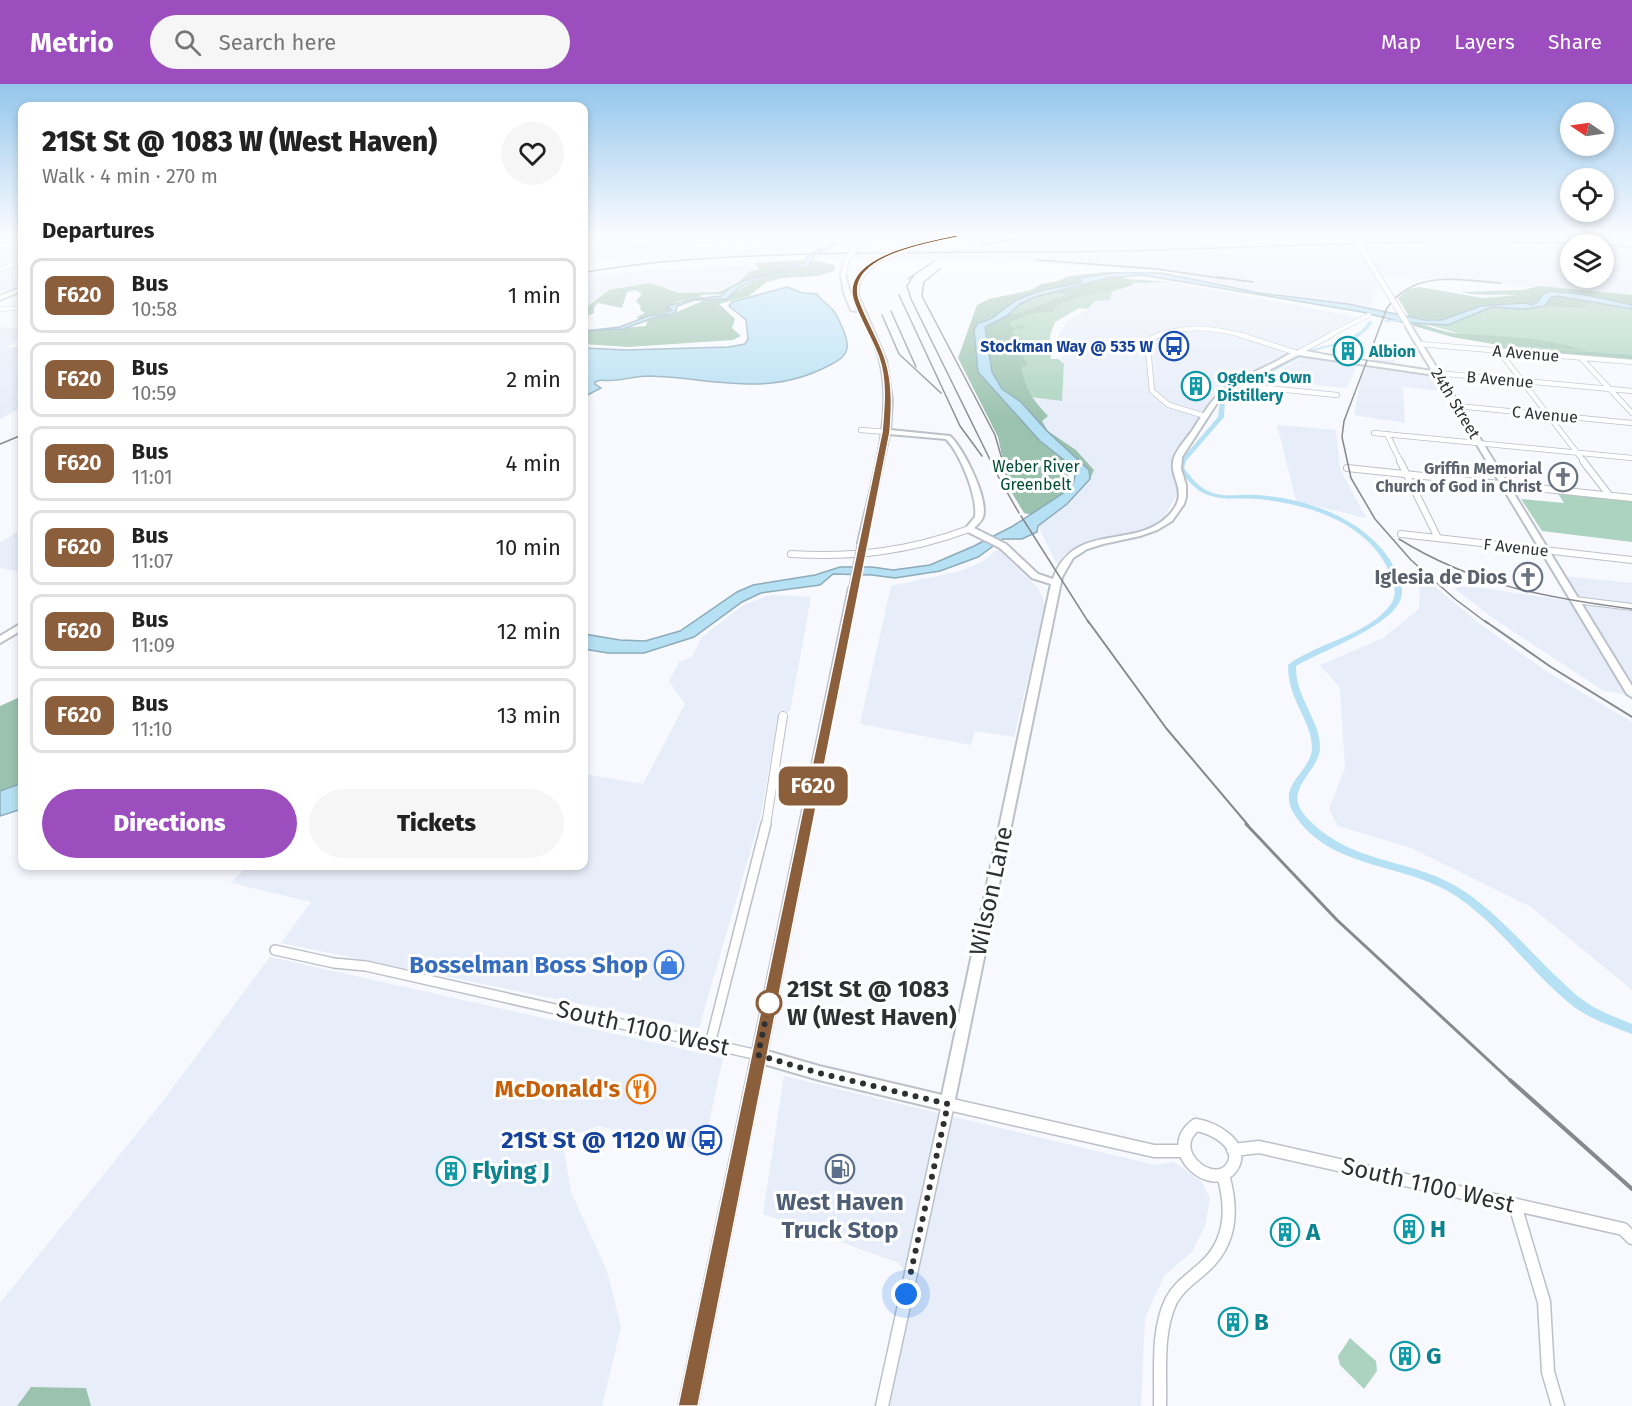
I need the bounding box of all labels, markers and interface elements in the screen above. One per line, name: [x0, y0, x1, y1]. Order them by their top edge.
search box: [150, 15, 570, 69]
text: Metrio: [30, 26, 114, 59]
icon: search: [171, 26, 204, 59]
text: Search here: [219, 29, 336, 56]
text: Map: [1381, 29, 1421, 55]
text: Layers: [1454, 29, 1515, 55]
text: Share: [1548, 29, 1602, 55]
north arrow: [1560, 102, 1614, 156]
map controls: [1560, 102, 1614, 288]
button: heart: [501, 122, 564, 185]
text: 21St St @ 1083 W (West Haven): [42, 125, 437, 158]
text: Walk · 4 min · 270 m: [42, 164, 218, 188]
button: locate: [1560, 168, 1614, 222]
text: Departures: [42, 217, 154, 244]
button: layers: [1560, 234, 1614, 288]
text: Bus: [132, 270, 168, 297]
text: F620: [57, 282, 102, 308]
text: 1 min: [508, 282, 561, 309]
text: 10:58: [132, 297, 177, 321]
bus stop icon: Stockman Way @ 535 W: [1158, 330, 1190, 362]
building icon: Albion: [1332, 335, 1364, 367]
place label: Stockman Way @ 535 W: [980, 337, 1153, 356]
street label: A Avenue: [1492, 341, 1560, 366]
place label: Albion: [1368, 342, 1416, 361]
text: Bus: [132, 354, 168, 381]
street label: 24th Street: [1427, 365, 1484, 442]
text: F620: [57, 366, 102, 392]
text: 2 min: [506, 366, 561, 393]
street label: B Avenue: [1466, 367, 1534, 392]
place label: Ogden's Own Distillery: [1217, 368, 1311, 405]
building icon: Ogden's Own Distillery: [1180, 370, 1212, 402]
text: 10:59: [132, 381, 177, 405]
street label: C Avenue: [1511, 402, 1579, 427]
text: Bus: [132, 438, 168, 465]
text: F620: [57, 450, 102, 476]
text: 4 min: [506, 450, 561, 477]
park label: Weber River Greenbelt: [992, 457, 1080, 494]
place label: Griffin Memorial Church of God in Christ: [1375, 459, 1543, 496]
church icon: Griffin Memorial Church of God in Christ: [1547, 461, 1579, 493]
text: 11:01: [132, 465, 173, 489]
text: Bus: [132, 522, 168, 549]
text: F620: [57, 534, 102, 560]
text: 10 min: [495, 534, 561, 561]
street label: F Avenue: [1483, 535, 1549, 560]
text: 11:07: [132, 549, 173, 573]
church icon: Iglesia de Dios: [1512, 561, 1544, 593]
place label: Iglesia de Dios: [1374, 565, 1507, 589]
text: Bus: [132, 606, 168, 633]
text: F620: [57, 618, 102, 644]
text: 12 min: [497, 618, 561, 645]
text: 11:09: [132, 633, 175, 657]
text: Bus: [132, 690, 168, 717]
text: F620: [57, 702, 102, 728]
text: 13 min: [497, 702, 561, 729]
text: 11:10: [132, 717, 172, 741]
line badge: F620: [771, 766, 855, 806]
text: F620: [791, 773, 835, 799]
button: Directions: [42, 789, 297, 858]
button: Tickets: [309, 789, 564, 858]
street label: Wilson Lane: [964, 824, 1018, 958]
shop icon: Bosselman Boss Shop: [653, 949, 685, 981]
place label: Bosselman Boss Shop: [409, 951, 648, 979]
place label: 21St St @ 1083 W (West Haven): [787, 975, 957, 1031]
marker: 21St St @ 1083 W (West Haven): [756, 990, 782, 1016]
street label: South 1100 West: [554, 995, 732, 1062]
restaurant icon: McDonald's: [625, 1073, 657, 1105]
place label: McDonald's: [495, 1075, 620, 1103]
bus stop icon: 21St St @ 1120 W: [691, 1124, 723, 1156]
place label: 21St St @ 1120 W: [501, 1126, 687, 1154]
street label: South 1100 West: [1339, 1152, 1517, 1219]
fuel station icon: West Haven Truck Stop: [824, 1153, 856, 1185]
building icon: Flying J: [435, 1155, 467, 1187]
place label: Flying J: [472, 1157, 550, 1185]
place label: West Haven Truck Stop: [776, 1188, 904, 1244]
building icon: H: [1393, 1213, 1425, 1245]
place label: H: [1430, 1215, 1446, 1243]
building icon: A: [1269, 1216, 1301, 1248]
place label: A: [1305, 1218, 1321, 1246]
your location: [891, 1279, 921, 1309]
building icon: B: [1217, 1306, 1249, 1338]
place label: B: [1254, 1308, 1269, 1336]
building icon: G: [1389, 1340, 1421, 1372]
place label: G: [1426, 1342, 1441, 1370]

